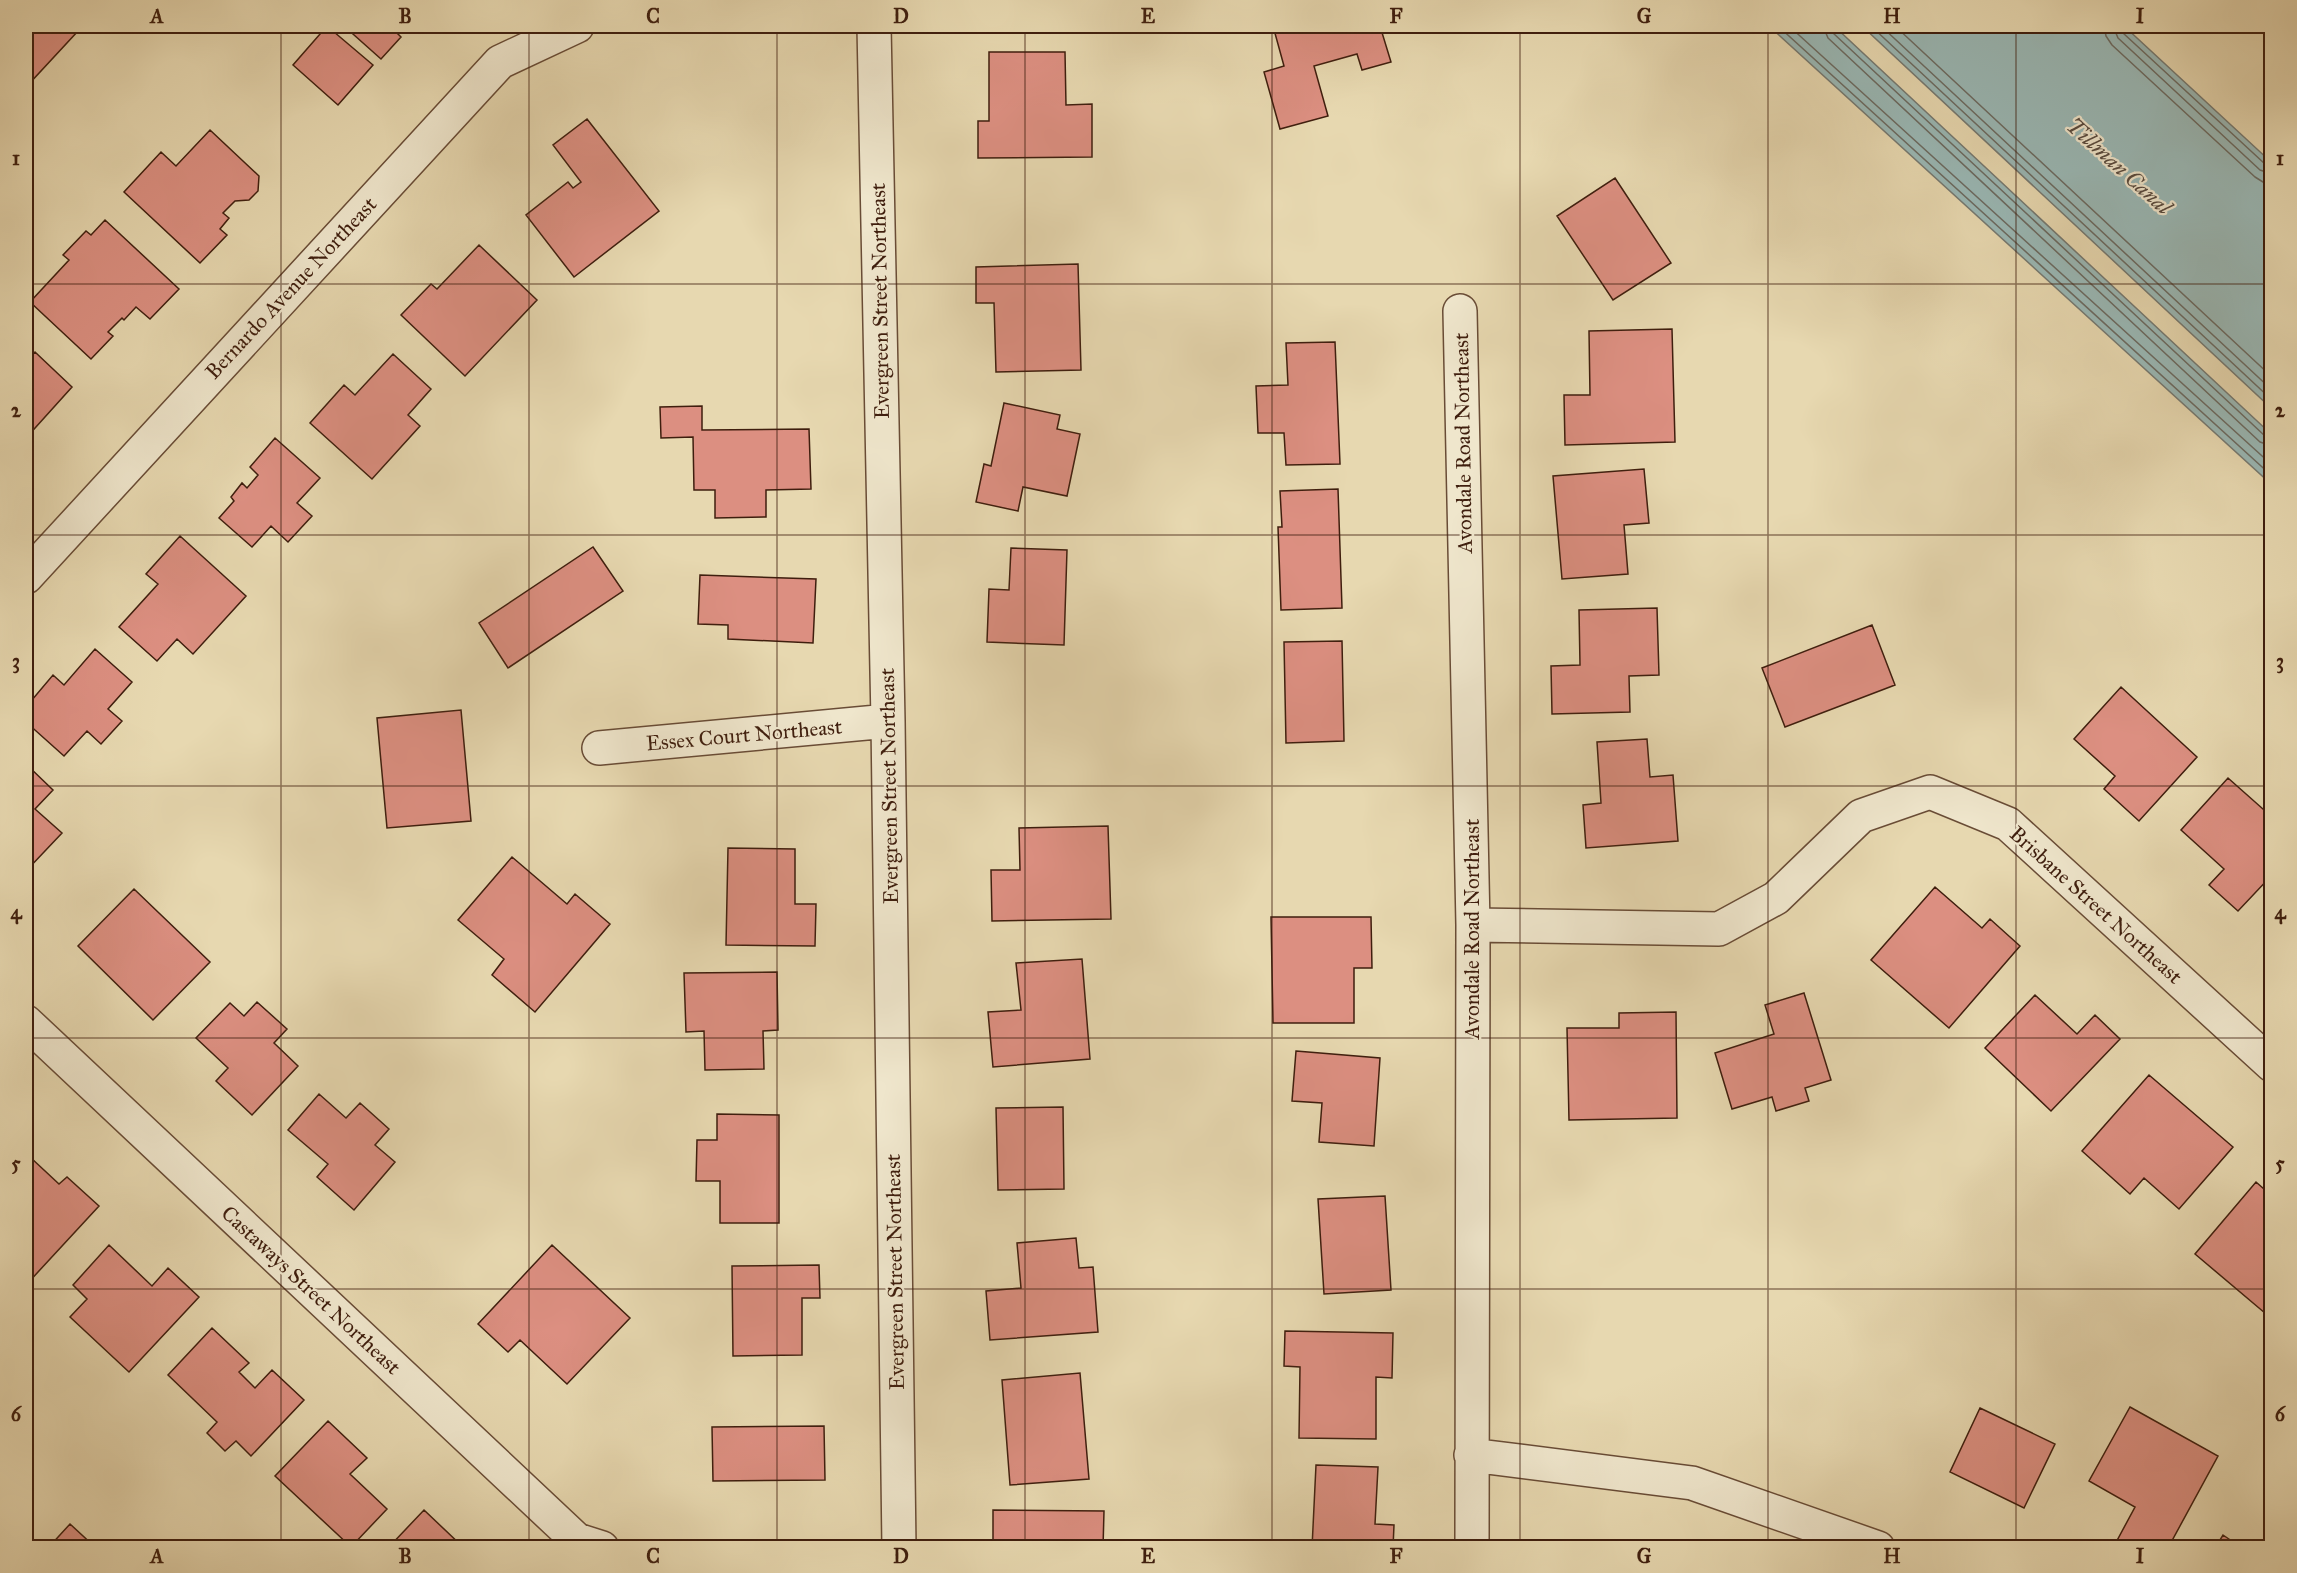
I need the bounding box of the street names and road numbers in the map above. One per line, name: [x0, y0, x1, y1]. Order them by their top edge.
street label: Evergreen Street Northeast: [865, 182, 895, 419]
street label: Bernardo Avenue Northeast: [200, 191, 383, 385]
street label: Avondale Road Northeast: [1448, 332, 1478, 555]
street label: Evergreen Street Northeast: [874, 667, 904, 904]
street label: Essex Court Northeast: [645, 713, 844, 757]
street label: Avondale Road Northeast: [1459, 818, 1485, 1040]
street label: Brisbane Street Northeast: [2004, 821, 2188, 990]
street label: Evergreen Street Northeast: [880, 1153, 910, 1390]
street label: Castaways Street Northeast: [216, 1200, 406, 1380]

